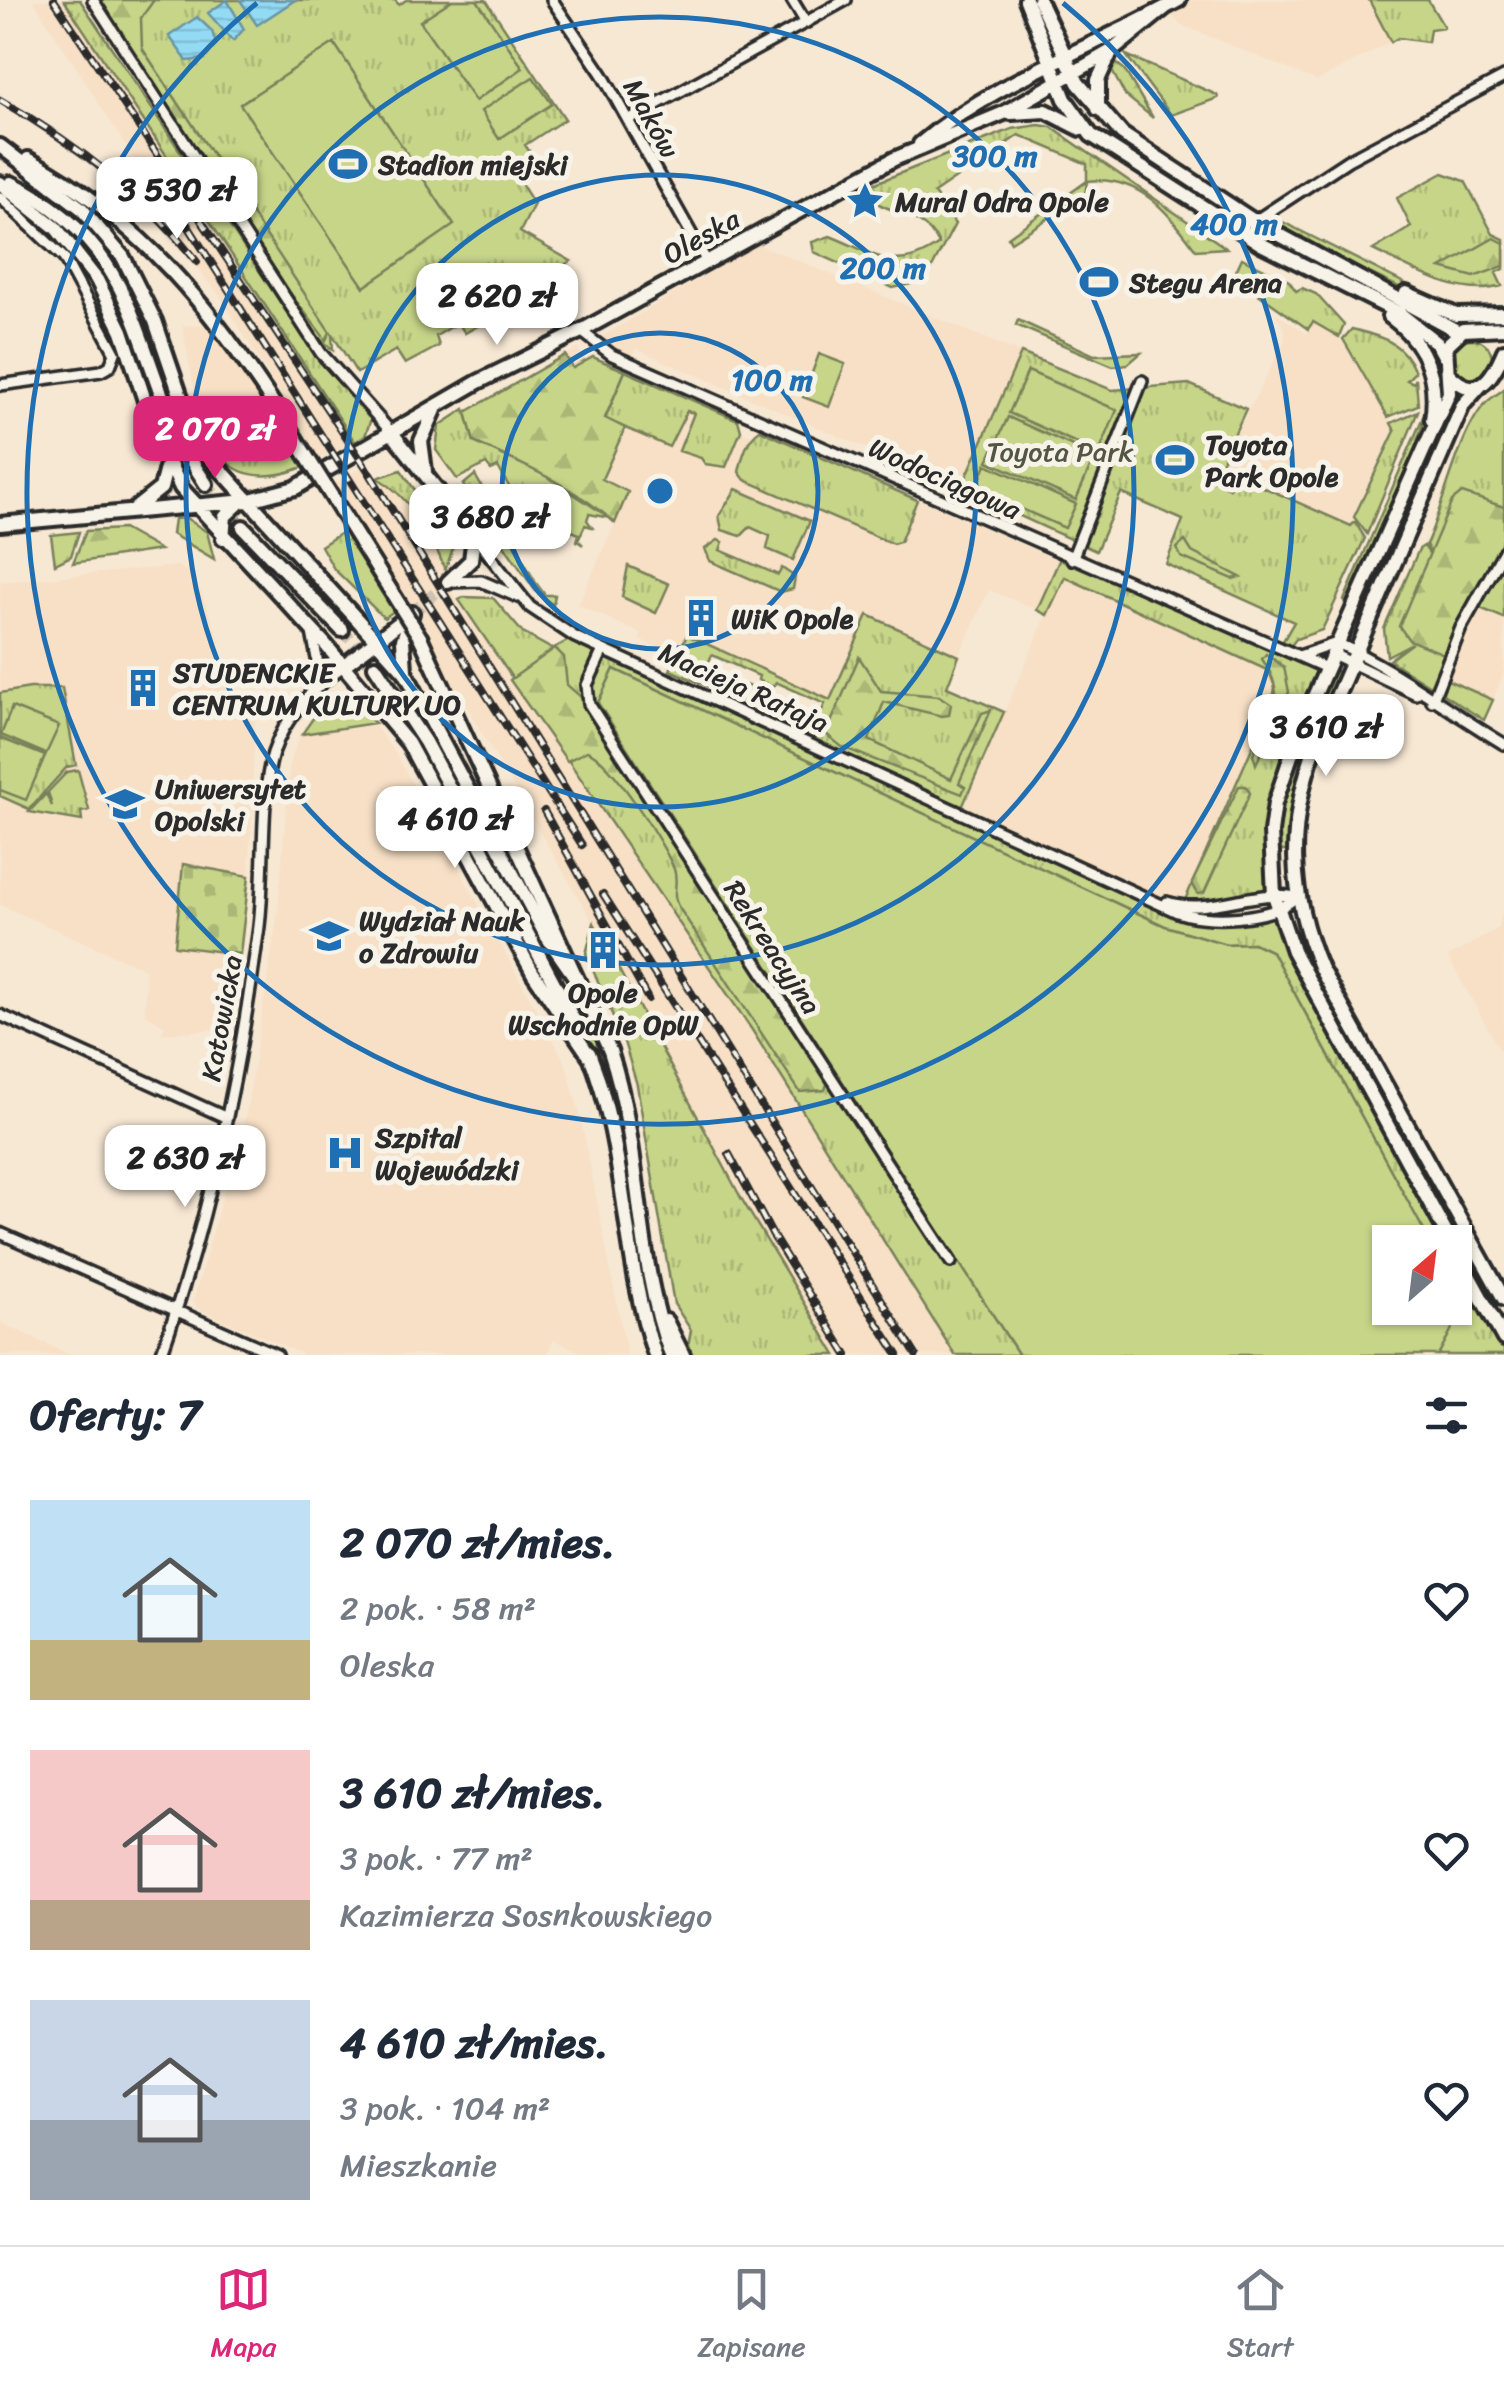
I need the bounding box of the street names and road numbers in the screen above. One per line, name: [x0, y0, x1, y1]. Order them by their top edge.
street label: Maków: [609, 69, 694, 167]
street label: Oleska: [653, 195, 750, 278]
street label: Wodociągowa: [861, 423, 1030, 534]
street label: Macieja Rataja: [651, 628, 837, 747]
street label: Rekreacyjna: [710, 870, 835, 1025]
street label: Katowicka: [186, 951, 257, 1085]

